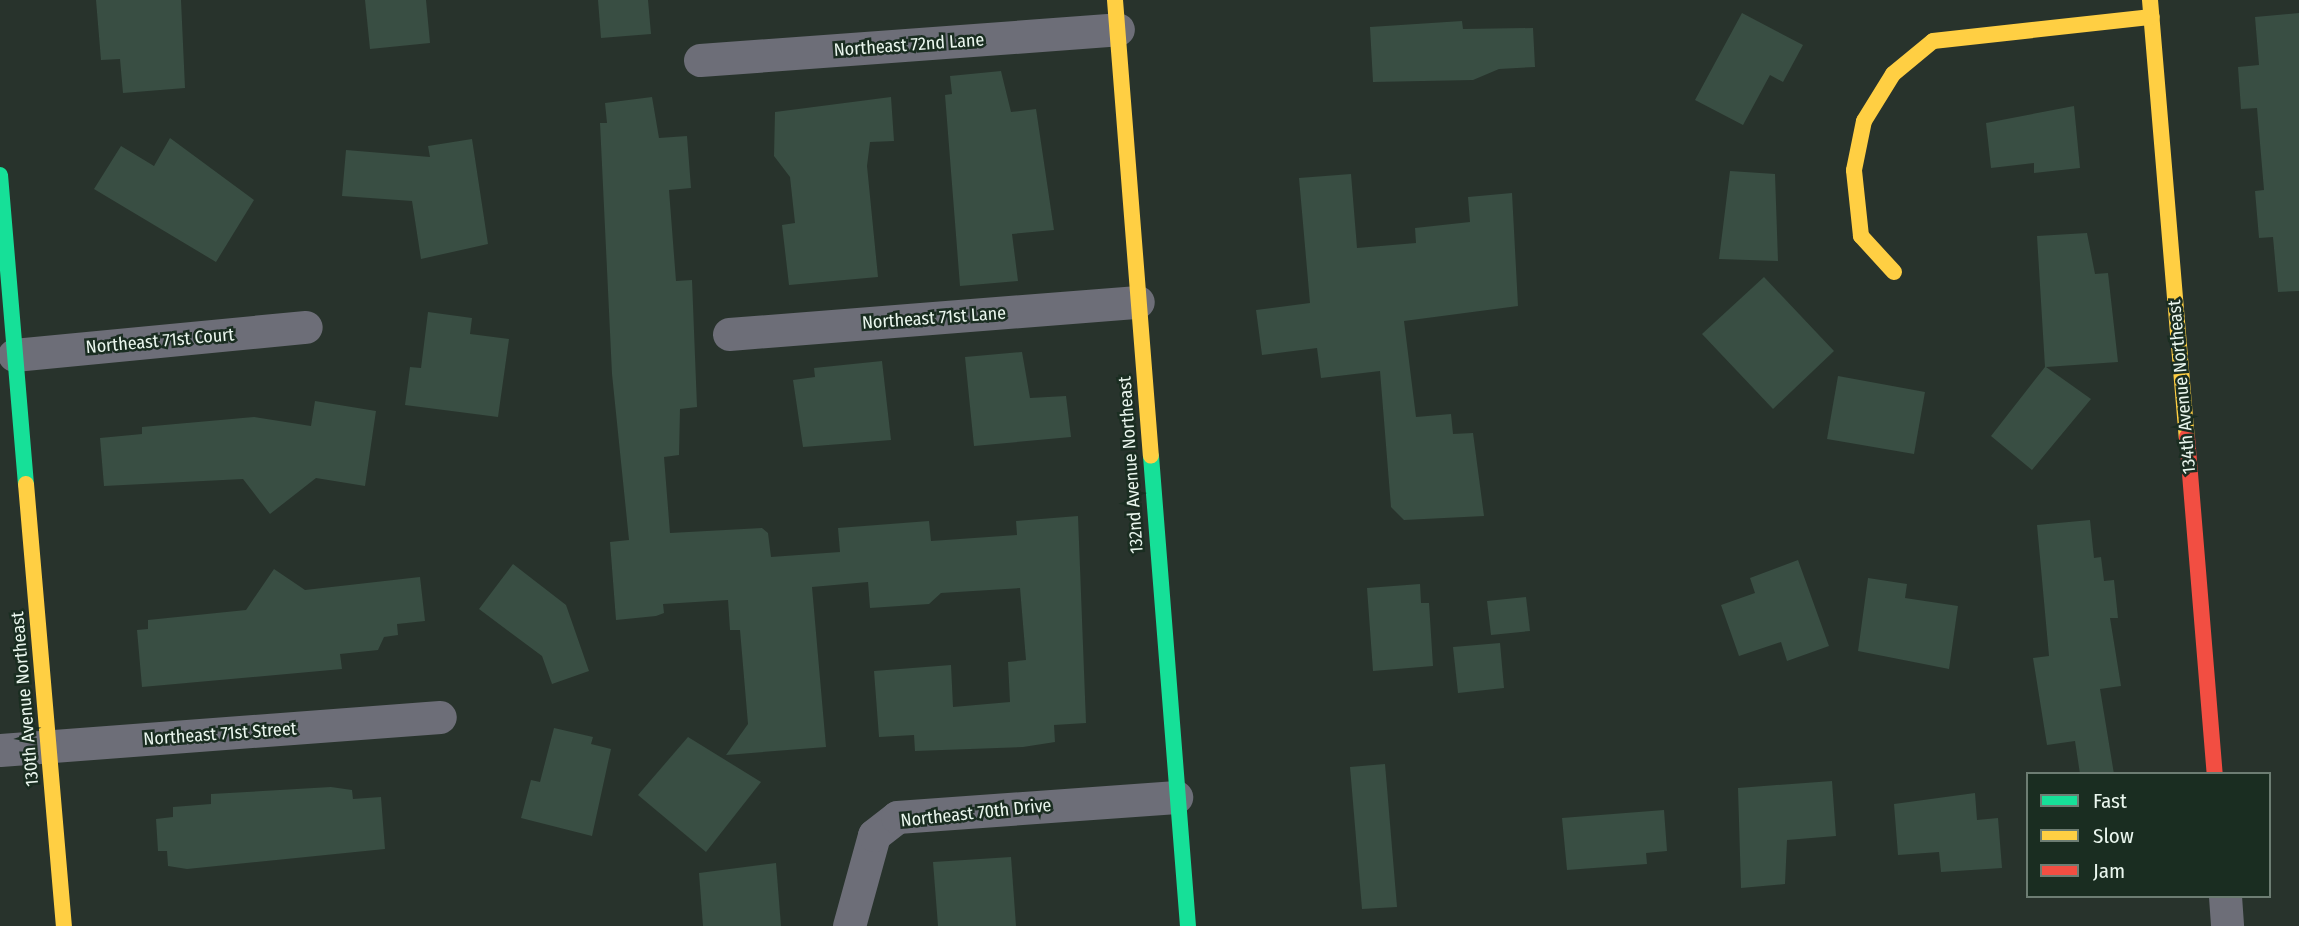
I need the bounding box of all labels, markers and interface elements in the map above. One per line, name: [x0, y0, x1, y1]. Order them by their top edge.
street label: Northeast 72nd Lane: [833, 29, 985, 61]
street label: 134th Avenue Northeast: [2164, 299, 2200, 475]
street label: Northeast 71st Lane: [861, 302, 1007, 334]
street label: Northeast 71st Court: [85, 324, 235, 358]
street label: 132nd Avenue Northeast: [1114, 376, 1148, 554]
street label: 130th Avenue Northeast: [7, 611, 43, 787]
street label: Northeast 71st Street: [143, 718, 297, 750]
legend: [2026, 772, 2271, 898]
text: Fast: [2093, 788, 2127, 814]
street label: Northeast 70th Drive: [900, 794, 1052, 832]
text: Slow: [2093, 823, 2134, 849]
text: Jam: [2093, 858, 2125, 884]

